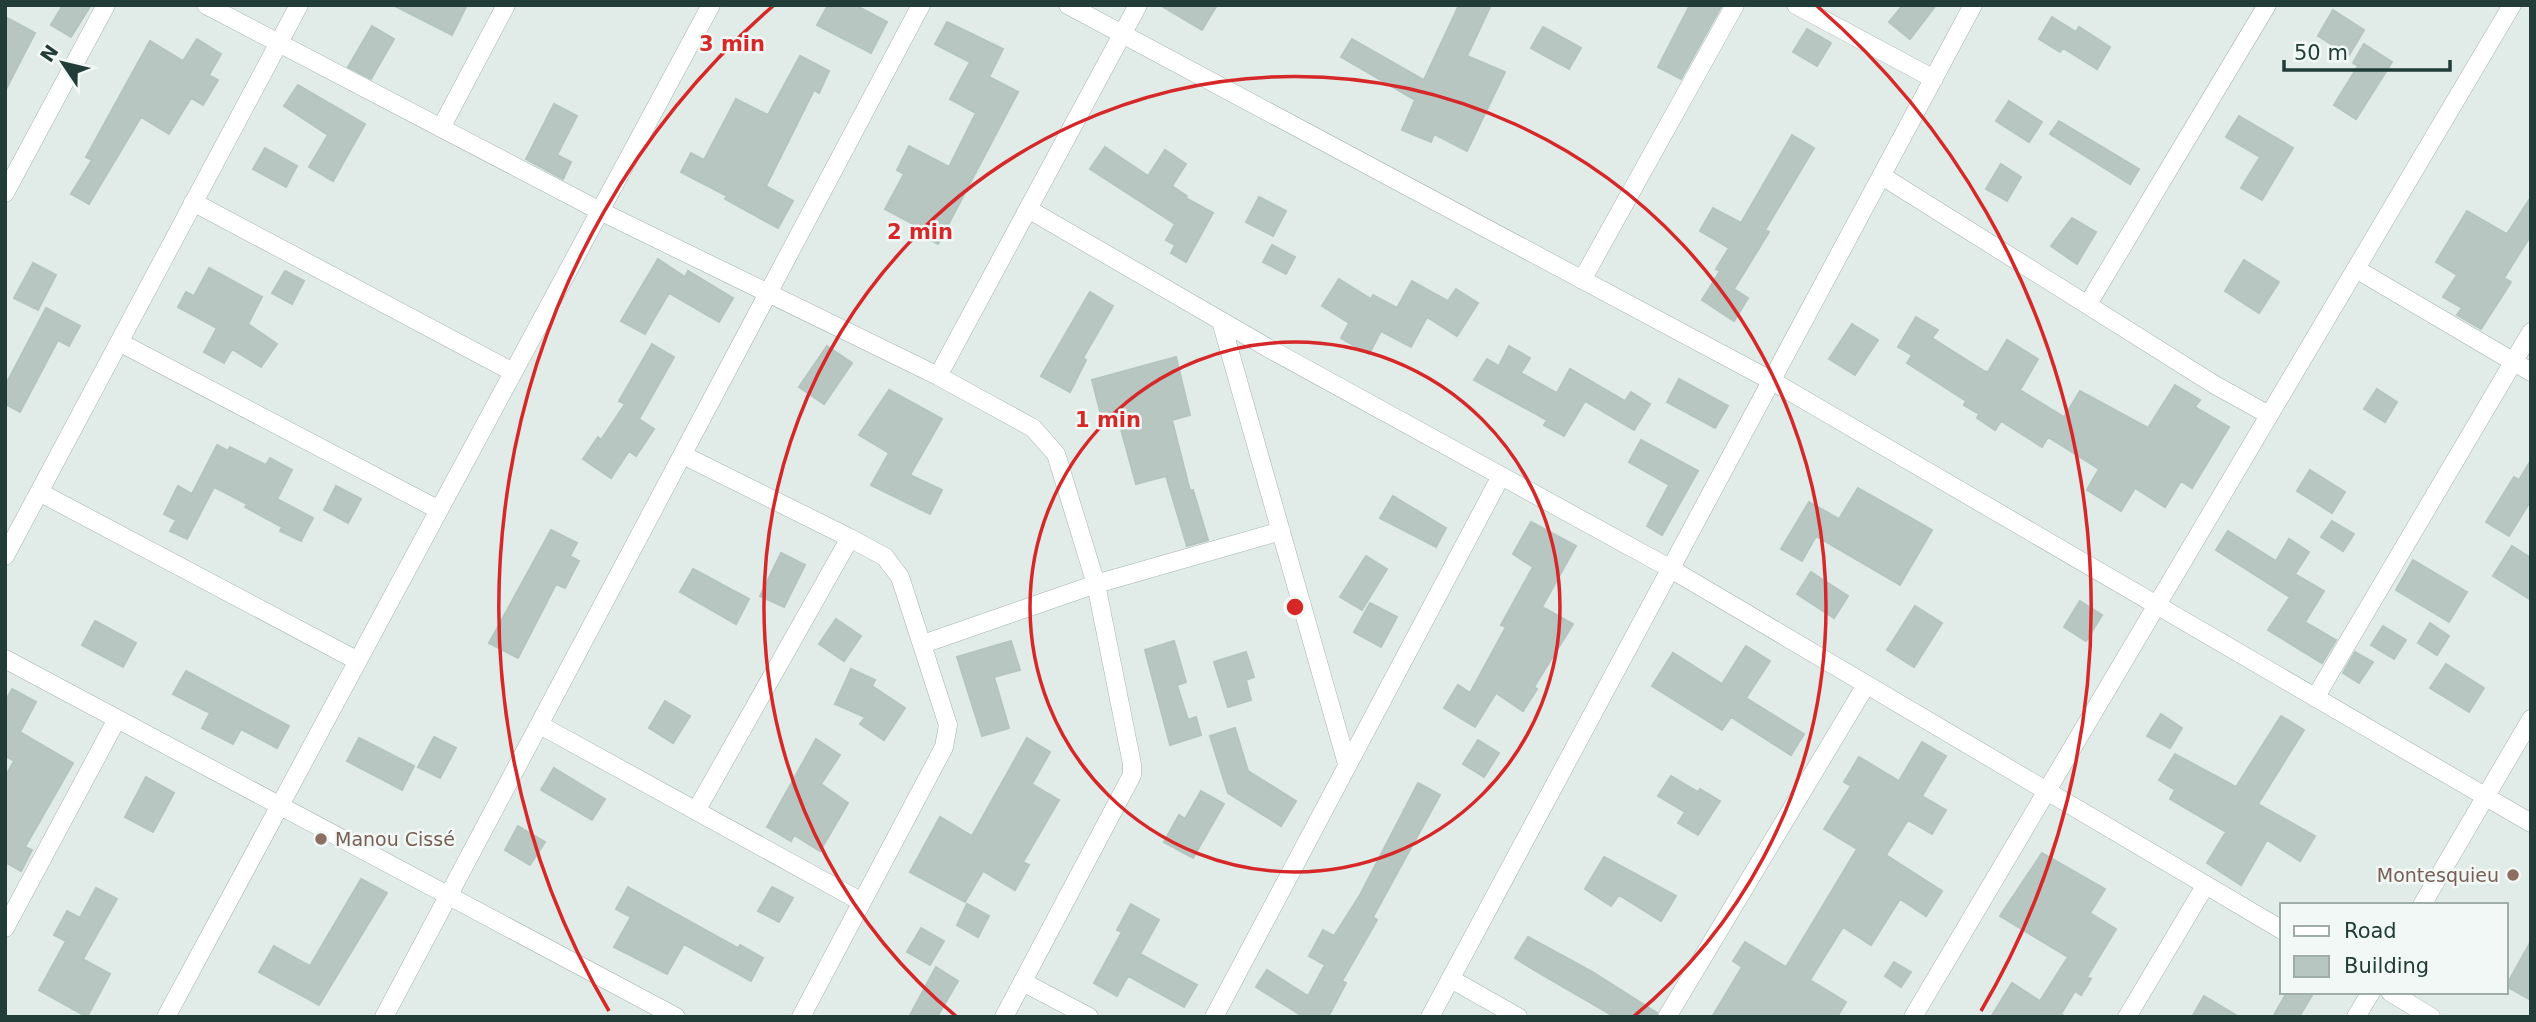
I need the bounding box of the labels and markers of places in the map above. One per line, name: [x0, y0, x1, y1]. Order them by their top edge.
centre of rings: [1283, 595, 1307, 619]
place label: Manou Cissé: [335, 828, 455, 850]
marker: Manou Cissé: [313, 831, 329, 847]
place label: Montesquieu: [2377, 864, 2499, 886]
marker: Montesquieu: [2505, 867, 2521, 883]

